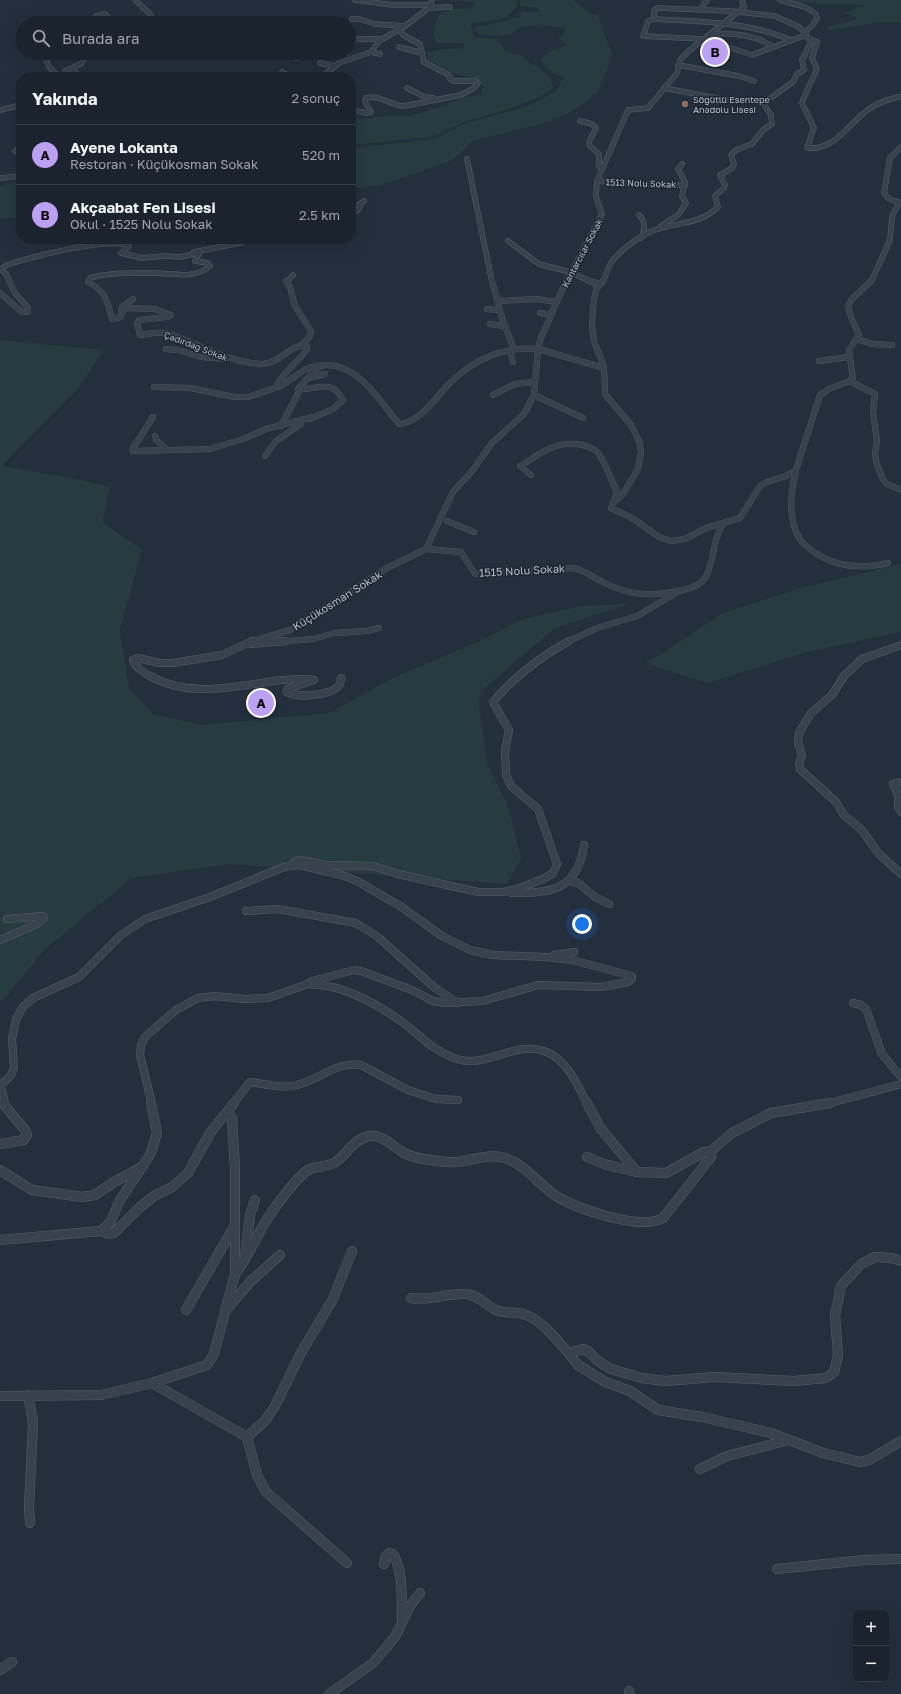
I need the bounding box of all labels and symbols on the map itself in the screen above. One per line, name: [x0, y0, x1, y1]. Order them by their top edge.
pin: B: [702, 37, 728, 67]
place label: Söğütlü Esentepe Anadolu Lisesi: [693, 94, 770, 115]
marker: Söğütlü Esentepe Anadolu Lisesi: [680, 99, 690, 109]
street label: 1513 Nolu Sokak: [606, 176, 676, 190]
street label: Kantarcılar Sokak: [559, 217, 605, 289]
street label: Çadırdağ Sokak: [163, 329, 229, 363]
street label: 1515 Nolu Sokak: [479, 561, 565, 579]
street label: Küçükosman Sokak: [290, 567, 384, 633]
pin: A: [248, 688, 274, 718]
your location: [572, 914, 592, 934]

